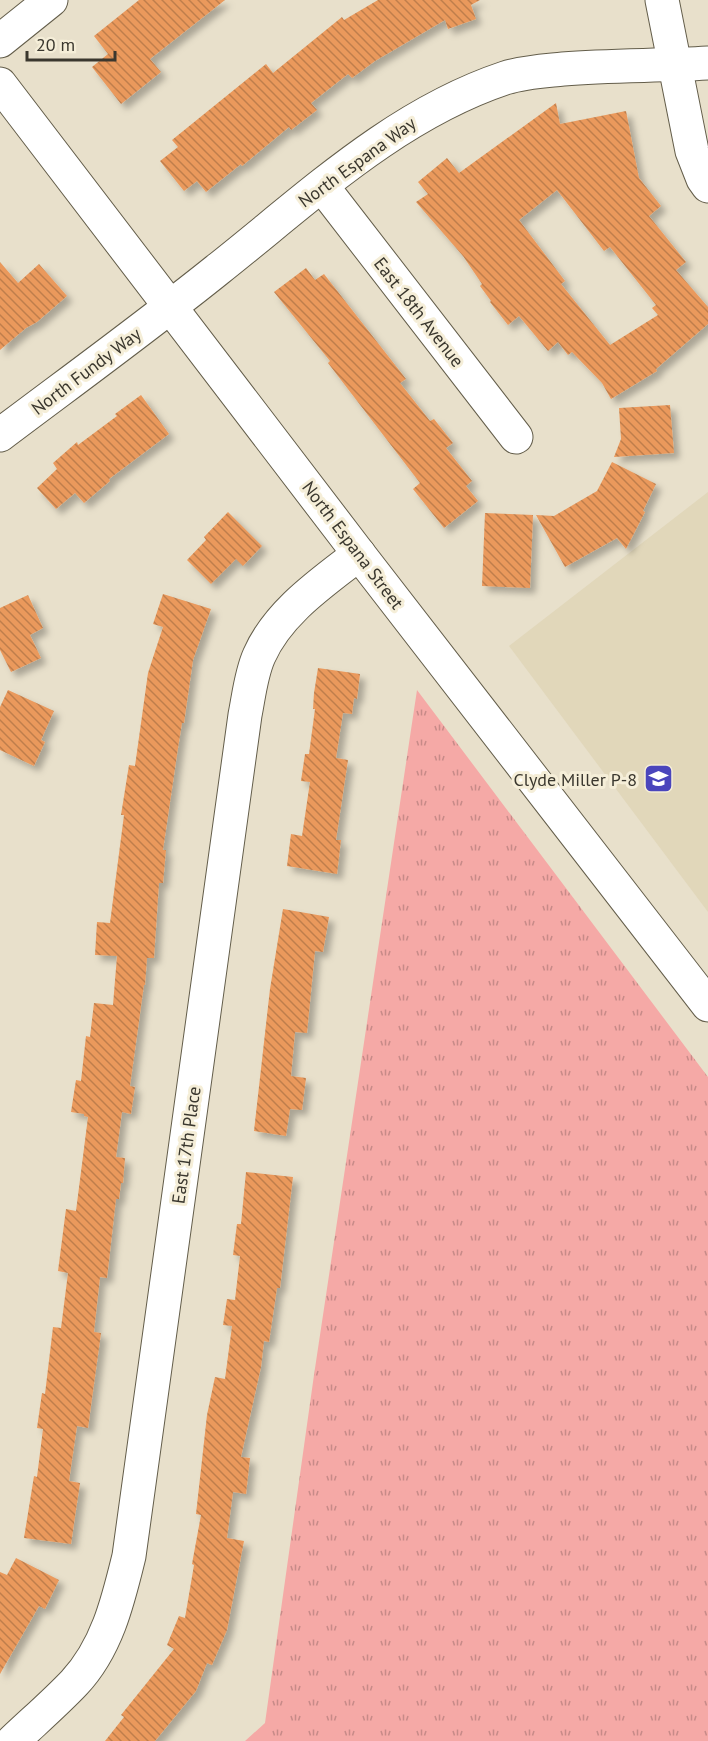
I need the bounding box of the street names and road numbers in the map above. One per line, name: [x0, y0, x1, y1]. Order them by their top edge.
street label: North Espana Way: [294, 111, 421, 212]
street label: East 18th Avenue: [369, 252, 469, 372]
street label: North Fundy Way: [27, 322, 146, 420]
street label: North Espana Street: [297, 476, 409, 614]
street label: East 17th Place: [166, 1085, 206, 1205]

